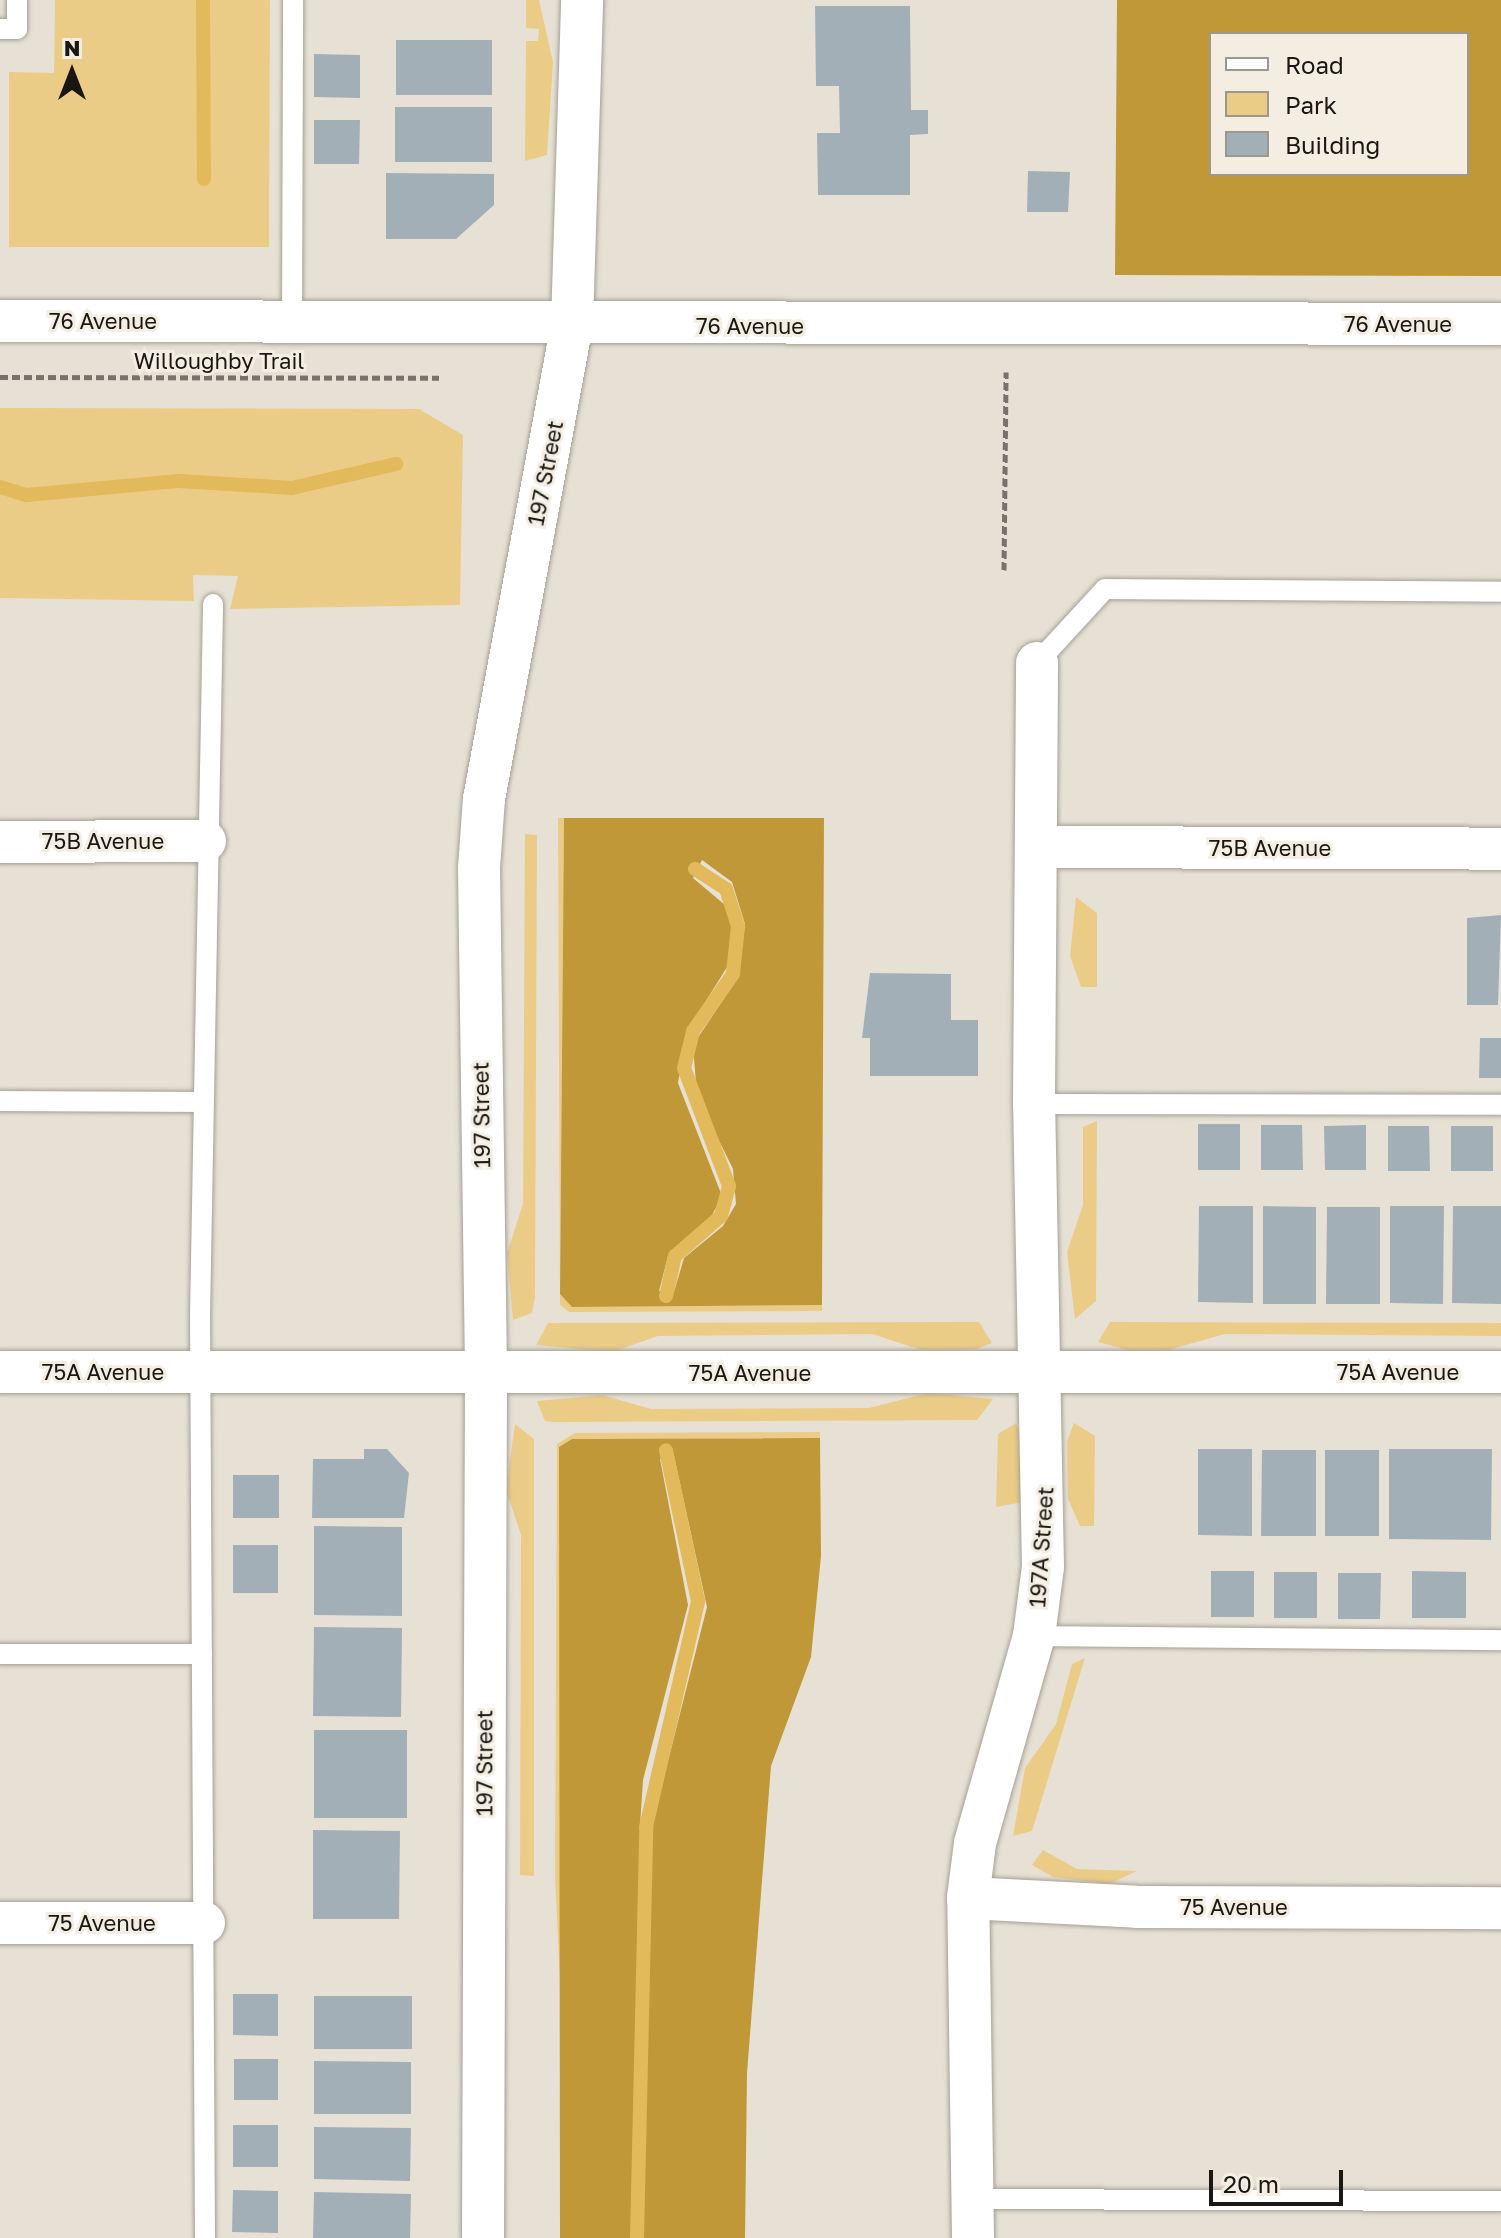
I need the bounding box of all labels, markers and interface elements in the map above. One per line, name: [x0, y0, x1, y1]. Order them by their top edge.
north arrow: [32, 32, 112, 112]
legend: [1209, 32, 1469, 176]
text: N: [64, 34, 80, 61]
text: Road: [1285, 50, 1344, 79]
text: Park: [1285, 90, 1337, 119]
text: Building: [1285, 130, 1380, 159]
street label: 76 Avenue: [49, 308, 157, 334]
street label: 76 Avenue: [1344, 311, 1452, 337]
street label: 76 Avenue: [696, 313, 804, 339]
street label: Willoughby Trail: [134, 348, 304, 374]
street label: 197 Street: [522, 418, 568, 528]
street label: 75B Avenue: [42, 828, 164, 854]
street label: 75B Avenue: [1209, 835, 1331, 861]
street label: 197 Street: [467, 1062, 495, 1168]
street label: 75A Avenue: [42, 1359, 164, 1385]
street label: 75A Avenue: [1337, 1359, 1459, 1385]
street label: 75A Avenue: [689, 1360, 811, 1386]
street label: 197A Street: [1024, 1486, 1058, 1608]
street label: 197 Street: [471, 1710, 497, 1816]
street label: 75 Avenue: [1180, 1894, 1288, 1920]
street label: 75 Avenue: [48, 1910, 156, 1936]
scale bar: [1213, 2154, 1347, 2204]
text: 20 m: [1223, 2169, 1279, 2198]

